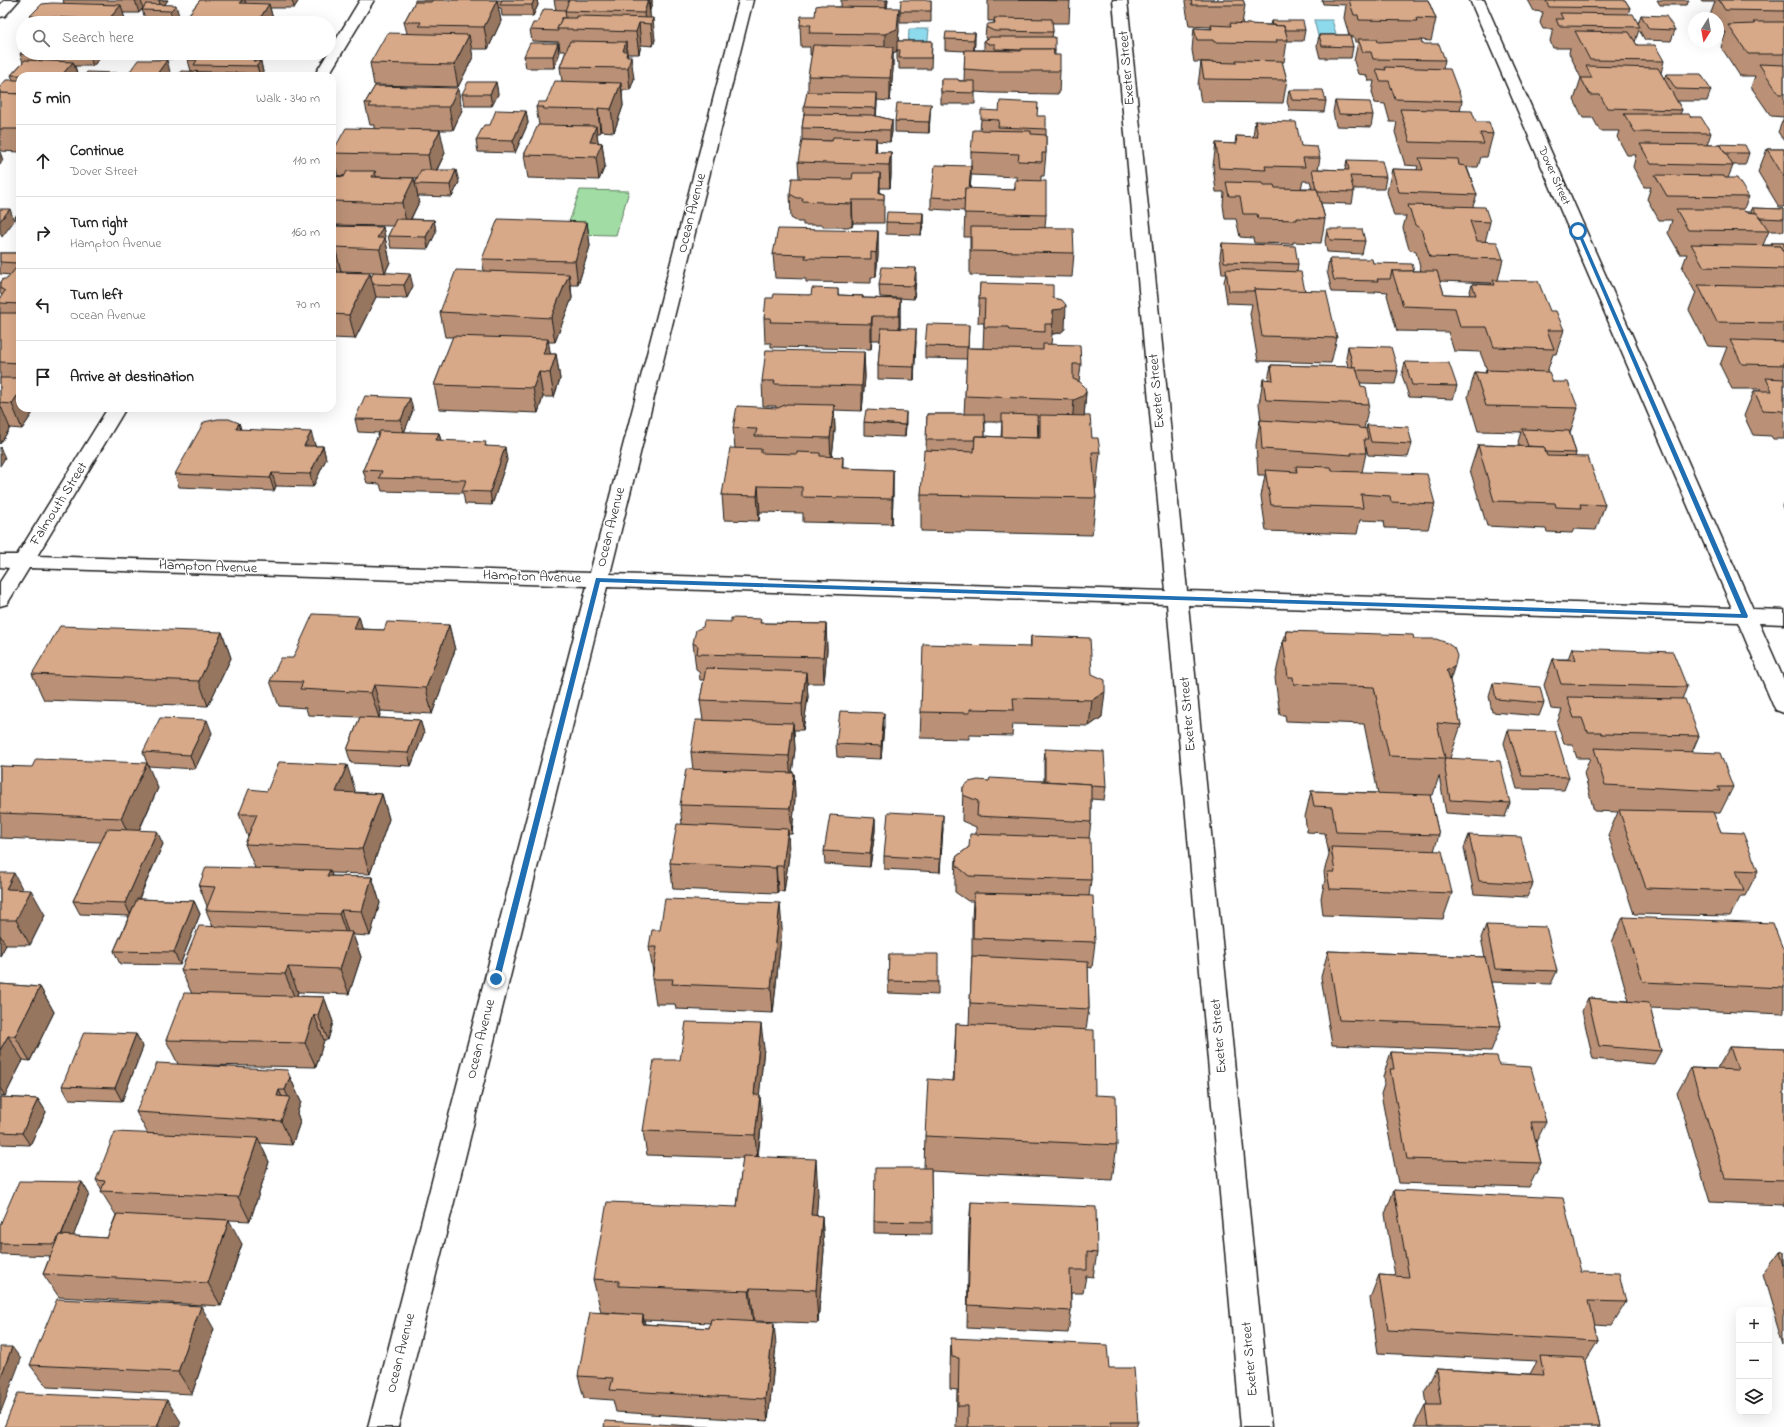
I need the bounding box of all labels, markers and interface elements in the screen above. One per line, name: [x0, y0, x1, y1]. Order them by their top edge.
north arrow: [1688, 12, 1724, 48]
search box: [16, 16, 336, 60]
icon: search: [30, 27, 52, 49]
text: Search here: [62, 27, 134, 49]
street label: Exeter Street: [1113, 29, 1141, 106]
text: 5 min: [32, 86, 71, 111]
text: Walk · 340 m: [256, 89, 320, 108]
text: Continue: [70, 140, 124, 162]
street label: Dover Street: [1533, 143, 1575, 208]
icon: ahead: [32, 150, 54, 172]
text: 110 m: [293, 151, 320, 170]
text: Dover Street: [70, 162, 138, 181]
street label: Ocean Avenue: [672, 170, 712, 255]
text: Turn right: [70, 212, 128, 234]
icon: right: [32, 222, 54, 244]
route start: [1569, 222, 1587, 240]
text: 160 m: [291, 223, 320, 242]
text: Hampton Avenue: [70, 234, 161, 253]
text: Turn left: [70, 284, 123, 306]
icon: left: [32, 294, 54, 316]
text: 70 m: [296, 295, 320, 314]
text: Ocean Avenue: [70, 306, 146, 325]
street label: Exeter Street: [1143, 352, 1171, 429]
icon: arrive: [32, 366, 54, 388]
text: Arrive at destination: [70, 366, 194, 388]
street label: Falmouth Street: [24, 458, 93, 551]
street label: Ocean Avenue: [591, 484, 631, 569]
street label: Hampton Avenue: [158, 555, 258, 579]
street label: Hampton Avenue: [482, 565, 582, 589]
street label: Exeter Street: [1174, 675, 1202, 752]
route end: [487, 970, 505, 988]
street label: Ocean Avenue: [461, 996, 501, 1081]
street label: Exeter Street: [1205, 997, 1233, 1074]
map controls: [1736, 1307, 1772, 1415]
button: +: [1736, 1307, 1772, 1343]
street label: Ocean Avenue: [381, 1310, 421, 1395]
street label: Exeter Street: [1236, 1320, 1264, 1397]
button: −: [1736, 1343, 1772, 1379]
button: layers: [1736, 1379, 1772, 1415]

